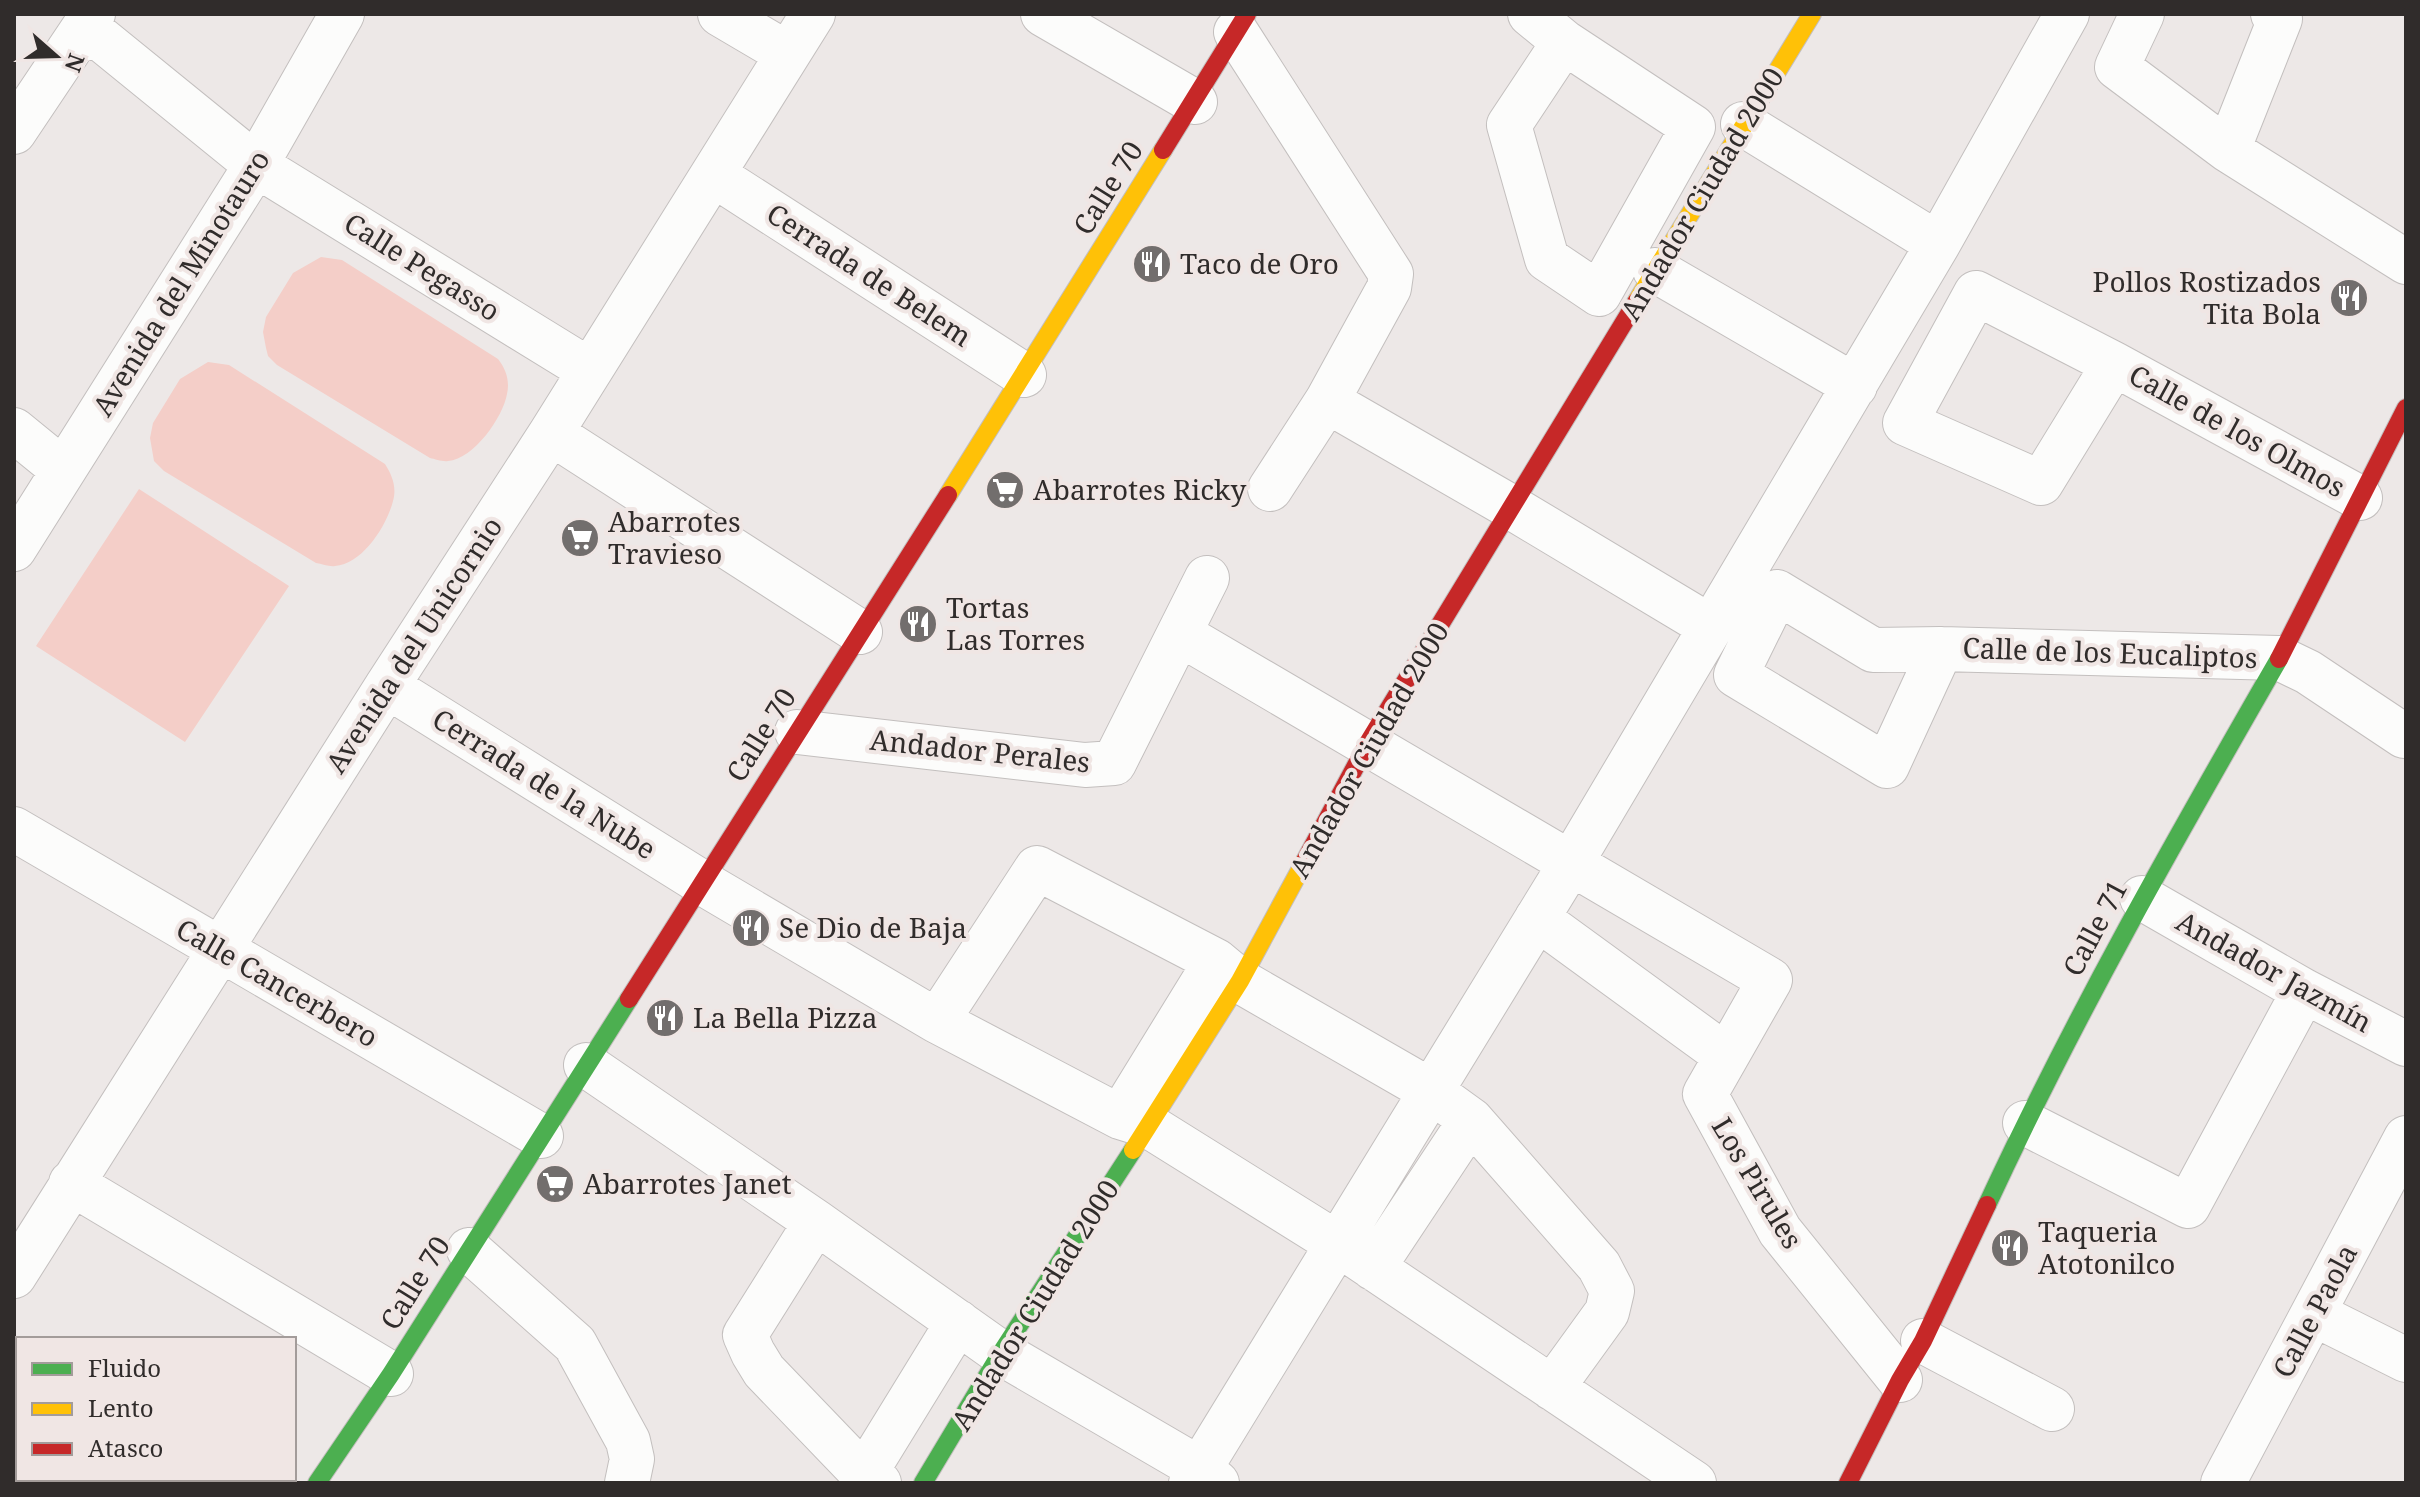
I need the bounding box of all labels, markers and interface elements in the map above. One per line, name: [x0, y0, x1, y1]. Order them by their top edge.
north arrow: [16, 16, 96, 96]
text: N: [59, 50, 93, 76]
street label: Andador Ciudad 2000: [1611, 60, 1792, 327]
street label: Calle 70: [1064, 133, 1151, 242]
street label: Avenida del Minotauro: [83, 142, 278, 423]
street label: Cerrada de Belem: [760, 194, 979, 355]
street label: Calle Pegasso: [338, 203, 508, 329]
restaurant icon: Taco de Oro: [1131, 243, 1173, 285]
place label: Taco de Oro: [1180, 244, 1339, 282]
place label: Pollos Rostizados Tita Bola: [2092, 262, 2321, 332]
restaurant icon: Pollos Rostizados Tita Bola: [2328, 277, 2370, 319]
street label: Calle de los Olmos: [2123, 355, 2352, 505]
supermarket icon: Abarrotes Ricky: [984, 469, 1026, 511]
place label: Abarrotes Ricky: [1033, 470, 1246, 508]
place label: Abarrotes Travieso: [608, 502, 741, 572]
street label: Avenida del Unicornio: [316, 509, 510, 780]
supermarket icon: Abarrotes Travieso: [559, 517, 601, 559]
place label: Tortas Las Torres: [946, 588, 1085, 658]
restaurant icon: Tortas Las Torres: [897, 603, 939, 645]
street label: Andador Ciudad 2000: [1280, 615, 1457, 884]
street label: Calle de los Eucaliptos: [1962, 628, 2258, 676]
street label: Calle 70: [717, 680, 804, 789]
street label: Cerrada de la Nube: [426, 699, 663, 867]
street label: Andador Perales: [868, 720, 1092, 780]
street label: Calle 71: [2053, 873, 2135, 982]
street label: Andador Jazmín: [2170, 902, 2379, 1041]
restaurant icon: Se Dio de Baja: [730, 907, 772, 949]
place label: Se Dio de Baja: [779, 908, 967, 946]
street label: Calle Cancerbero: [170, 909, 385, 1055]
restaurant icon: La Bella Pizza: [644, 997, 686, 1039]
place label: La Bella Pizza: [693, 998, 877, 1036]
street label: Los Pirules: [1704, 1110, 1812, 1255]
supermarket icon: Abarrotes Janet: [534, 1163, 576, 1205]
place label: Abarrotes Janet: [583, 1164, 792, 1202]
street label: Andador Ciudad 2000: [942, 1172, 1127, 1437]
place label: Taqueria Atotonilco: [2038, 1212, 2175, 1282]
restaurant icon: Taqueria Atotonilco: [1989, 1227, 2031, 1269]
street label: Calle 70: [371, 1228, 458, 1337]
street label: Calle Paola: [2263, 1237, 2365, 1384]
legend: [16, 1337, 296, 1481]
text: Fluido: [88, 1351, 161, 1384]
text: Lento: [88, 1391, 154, 1424]
text: Atasco: [88, 1431, 163, 1464]

